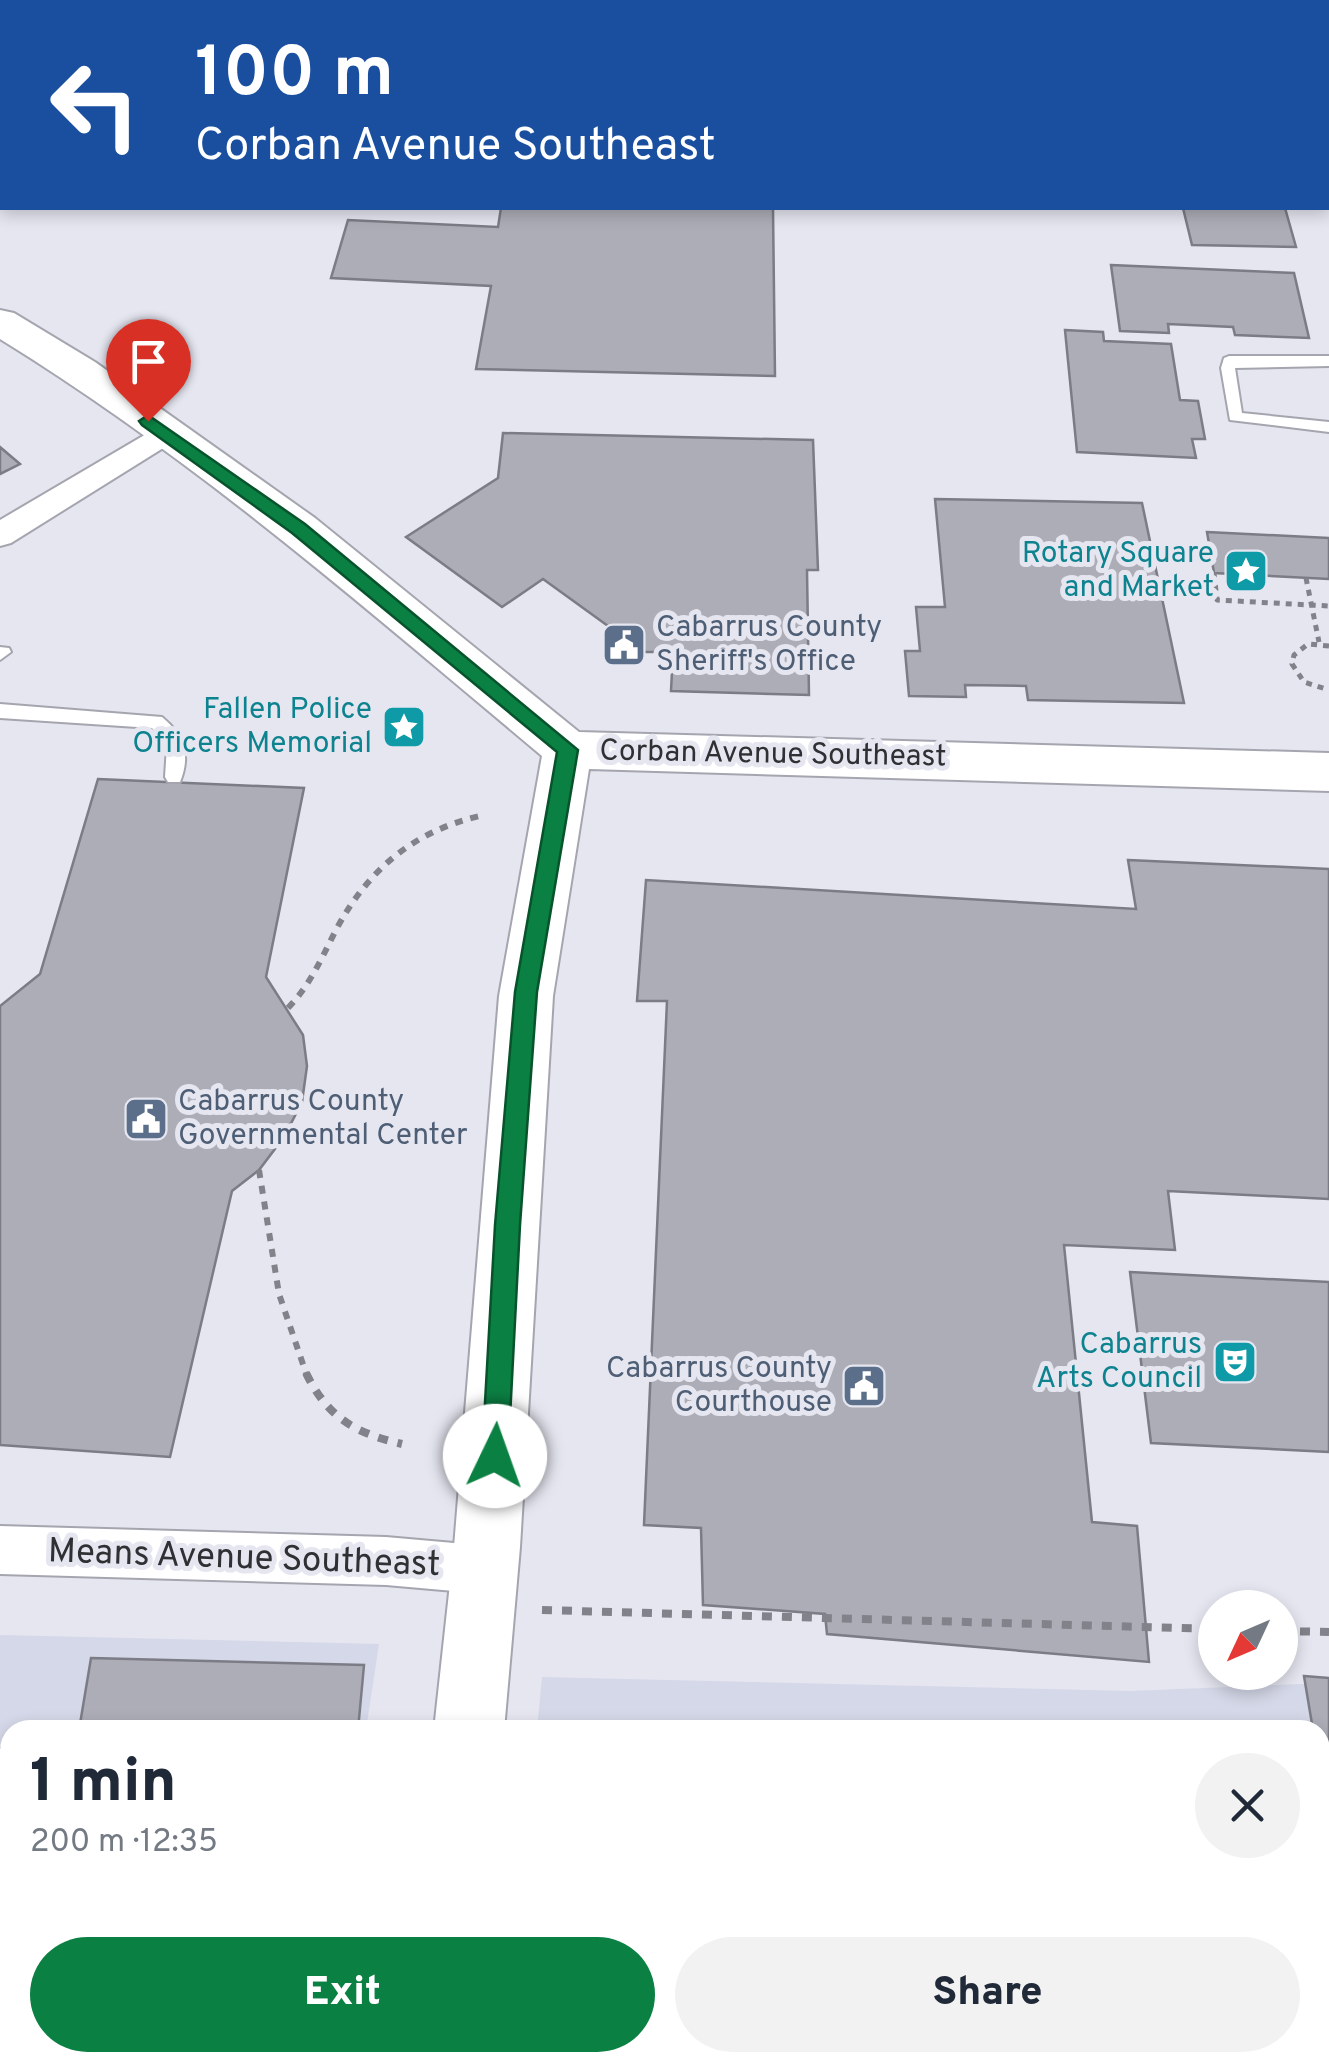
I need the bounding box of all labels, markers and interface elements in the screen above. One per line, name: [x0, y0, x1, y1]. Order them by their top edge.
text: 100 m: [195, 32, 394, 121]
icon: left: [30, 40, 160, 170]
text: Corban Avenue Southeast: [195, 119, 716, 176]
pin: [106, 319, 191, 422]
icon: arrive: [121, 334, 176, 389]
place label: Rotary Square and Market: [1022, 536, 1214, 607]
place icon: Rotary Square and Market: [1223, 548, 1269, 594]
place label: Cabarrus County Sheriff's Office: [656, 610, 882, 681]
public building icon: Cabarrus County Sheriff's Office: [601, 622, 647, 668]
place label: Fallen Police Officers Memorial: [132, 692, 372, 763]
place icon: Fallen Police Officers Memorial: [381, 704, 427, 750]
street label: Corban Avenue Southeast: [599, 733, 947, 777]
place label: Cabarrus County Governmental Center: [178, 1084, 468, 1155]
public building icon: Cabarrus County Governmental Center: [123, 1096, 169, 1142]
place label: Cabarrus Arts Council: [1036, 1327, 1202, 1398]
theatre icon: Cabarrus Arts Council: [1212, 1339, 1258, 1385]
place label: Cabarrus County Courthouse: [606, 1351, 832, 1422]
public building icon: Cabarrus County Courthouse: [841, 1363, 887, 1409]
position arrow: [443, 1404, 547, 1508]
street label: Means Avenue Southeast: [47, 1530, 441, 1588]
north arrow: [1198, 1590, 1298, 1690]
map controls: [1198, 1590, 1298, 1690]
text: 1 min: [30, 1747, 177, 1823]
button: close: [1195, 1753, 1300, 1858]
text: 200 m · 12:35: [30, 1823, 218, 1863]
button: Exit: [30, 1937, 655, 2052]
button: Share: [675, 1937, 1300, 2052]

